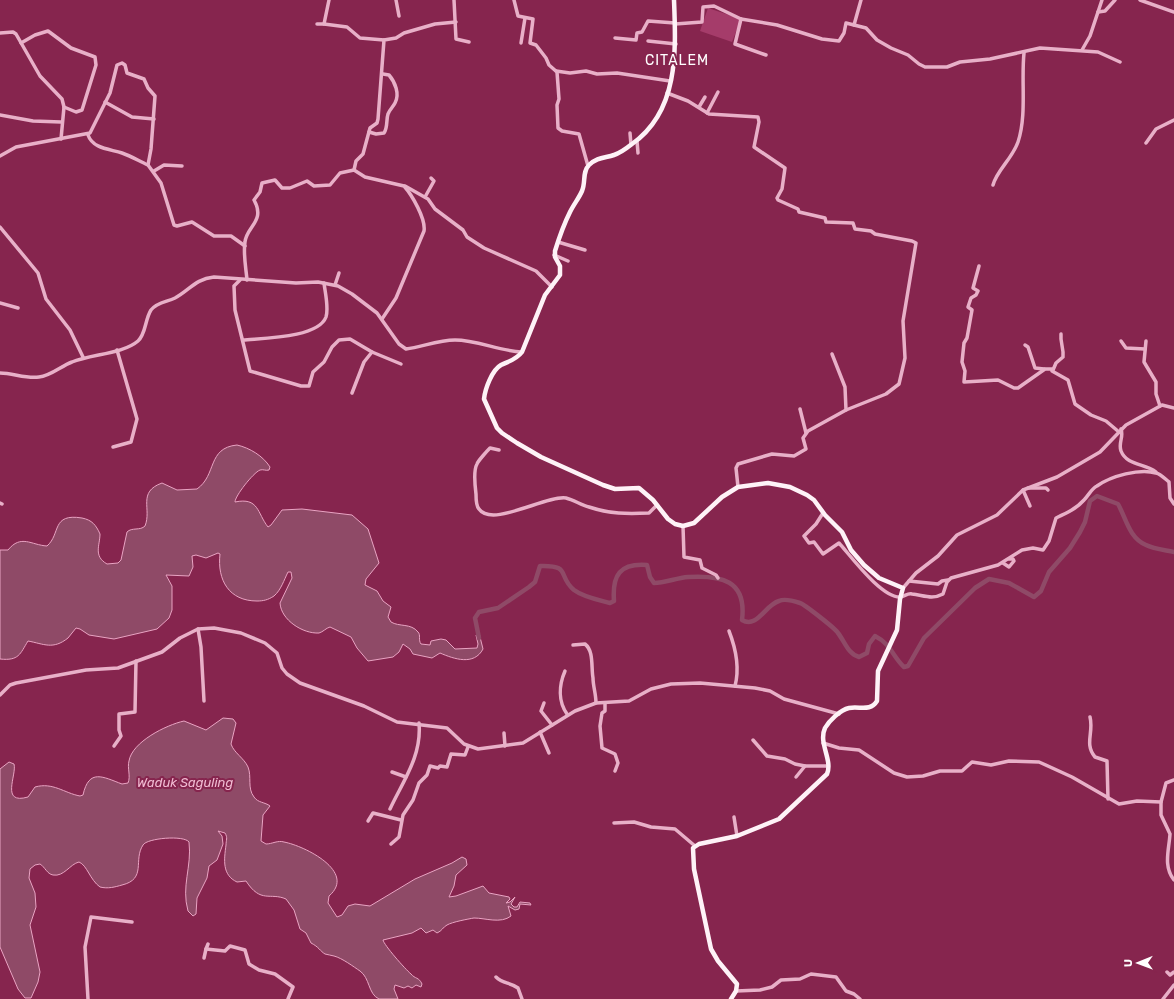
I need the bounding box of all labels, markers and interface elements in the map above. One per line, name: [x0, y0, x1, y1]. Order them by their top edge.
district label: CITALEM: [645, 52, 709, 69]
water label: Waduk Saguling: [137, 775, 233, 791]
north arrow: [1118, 943, 1158, 983]
text: U: [1122, 959, 1135, 967]

